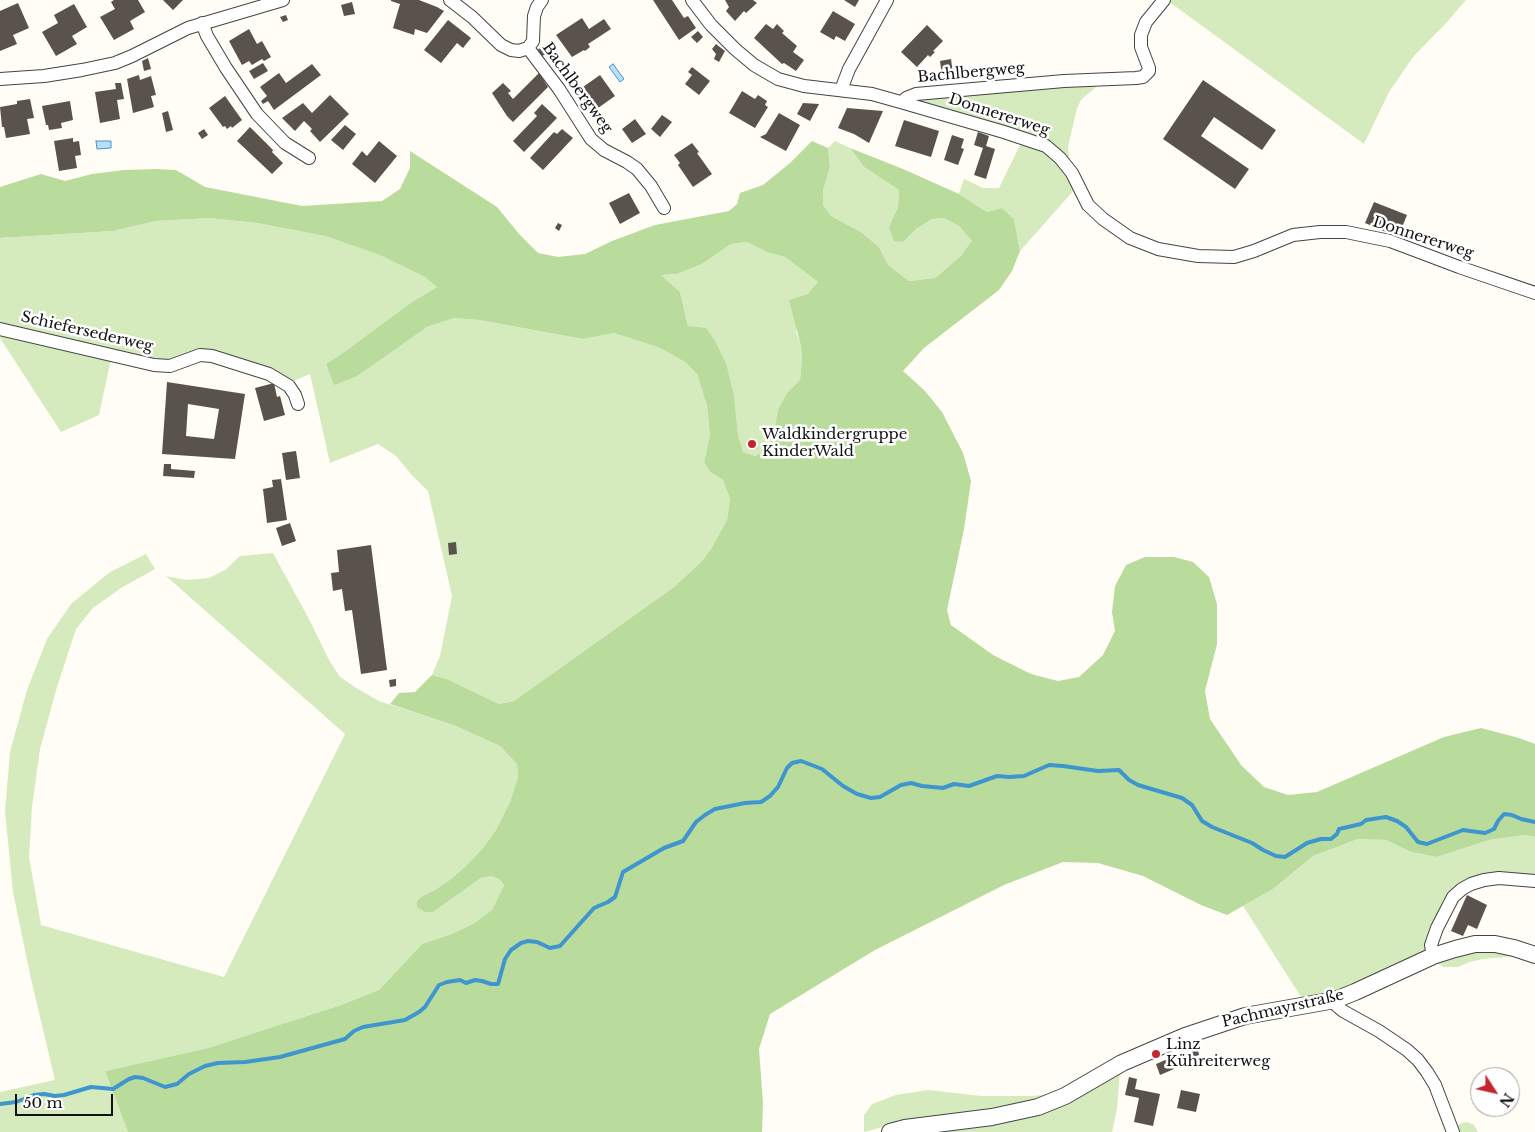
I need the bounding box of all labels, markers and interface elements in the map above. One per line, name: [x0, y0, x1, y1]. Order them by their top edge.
street label: Bachlbergweg: [538, 39, 616, 137]
street label: Bachlbergweg: [917, 59, 1025, 87]
street label: Donnererweg: [946, 90, 1052, 140]
street label: Donnererweg: [1370, 213, 1476, 263]
street label: Schiefersederweg: [19, 308, 155, 356]
place label: Waldkindergruppe KinderWald: [762, 426, 907, 461]
marker: Waldkindergruppe KinderWald: [746, 438, 758, 450]
street label: Pachmayrstraße: [1220, 986, 1346, 1032]
place label: Linz Kühreiterweg: [1166, 1036, 1270, 1071]
marker: Linz Kühreiterweg: [1150, 1048, 1162, 1060]
north arrow: [1470, 1067, 1520, 1117]
scale bar: [18, 1084, 115, 1116]
text: N: [1495, 1089, 1518, 1111]
text: 50 m: [23, 1093, 63, 1112]

